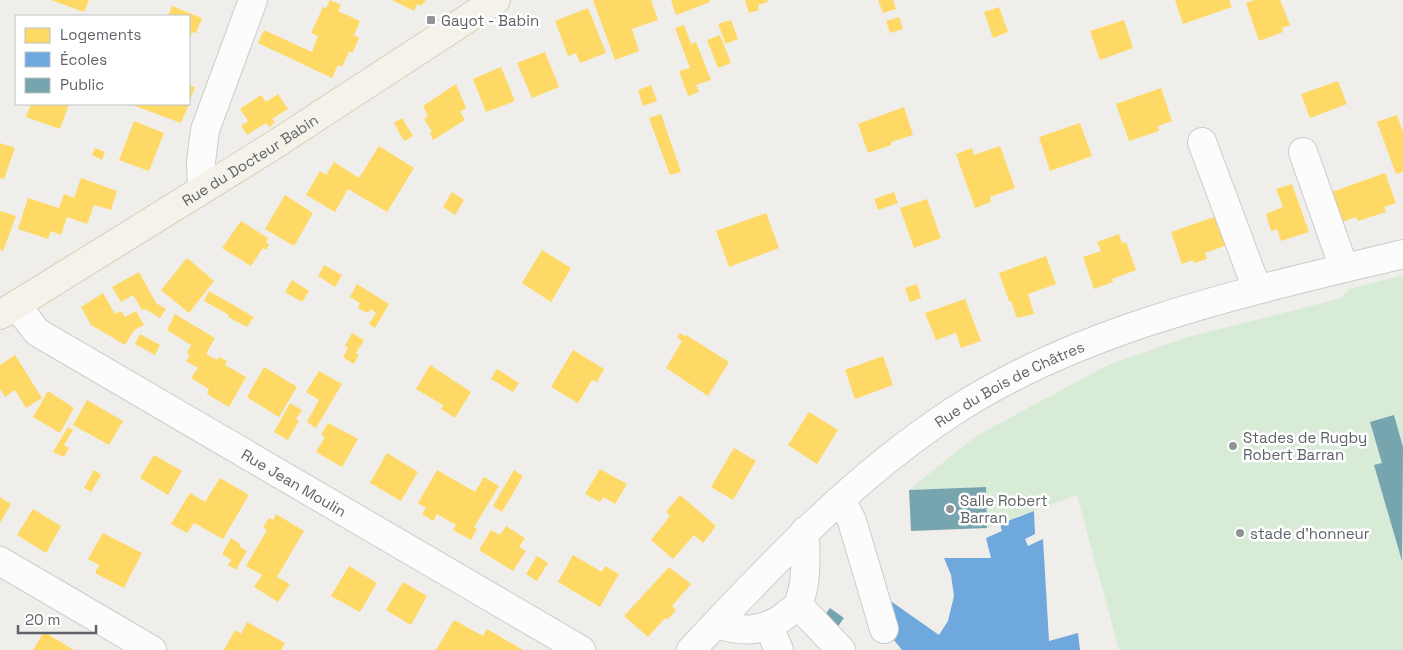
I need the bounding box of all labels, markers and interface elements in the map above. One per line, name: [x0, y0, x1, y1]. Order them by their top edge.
place label: Gayot - Babin: [441, 11, 539, 30]
marker: Gayot - Babin: [425, 14, 437, 26]
legend: [15, 15, 190, 105]
text: Logements: [60, 25, 142, 44]
text: Écoles: [60, 50, 107, 69]
text: Public: [60, 75, 104, 94]
street label: Rue du Docteur Babin: [178, 110, 321, 210]
street label: Rue du Bois de Châtres: [930, 336, 1087, 431]
place label: Stades de Rugby Robert Barran: [1243, 428, 1367, 464]
marker: Stades de Rugby Robert Barran: [1227, 440, 1239, 452]
street label: Rue Jean Moulin: [238, 444, 350, 520]
place label: Salle Robert Barran: [960, 491, 1048, 527]
marker: Salle Robert Barran: [944, 503, 956, 515]
place label: stade d'honneur: [1250, 524, 1370, 543]
marker: stade d'honneur: [1234, 527, 1246, 539]
scale bar: [18, 602, 95, 634]
text: 20 m: [25, 610, 60, 629]

